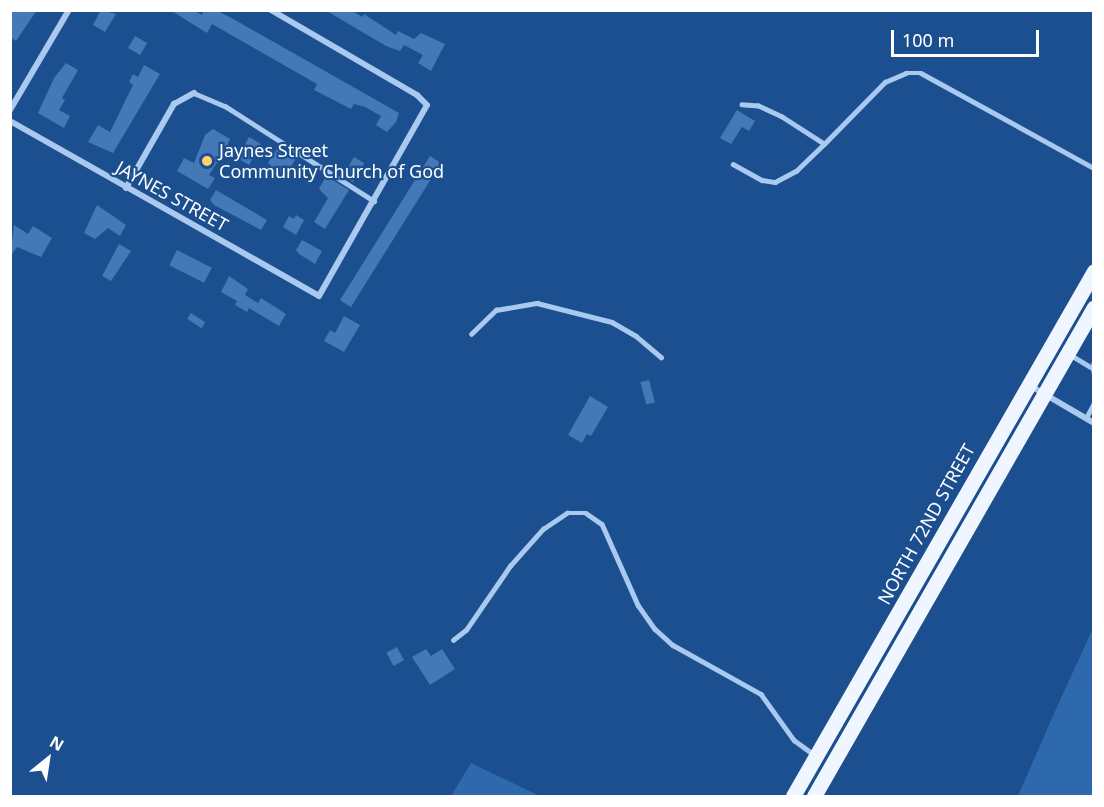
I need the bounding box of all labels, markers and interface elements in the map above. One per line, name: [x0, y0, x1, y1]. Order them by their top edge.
scale bar: [894, 18, 1042, 56]
text: 100 m: [902, 28, 954, 52]
place label: Jaynes Street Community Church of God: [219, 140, 444, 182]
marker: Jaynes Street Community Church of God: [200, 154, 214, 168]
street label: JAYNES STREET: [112, 156, 232, 236]
street label: NORTH 72ND STREET: [873, 440, 979, 608]
north arrow: [18, 729, 78, 789]
text: N: [46, 731, 68, 756]

